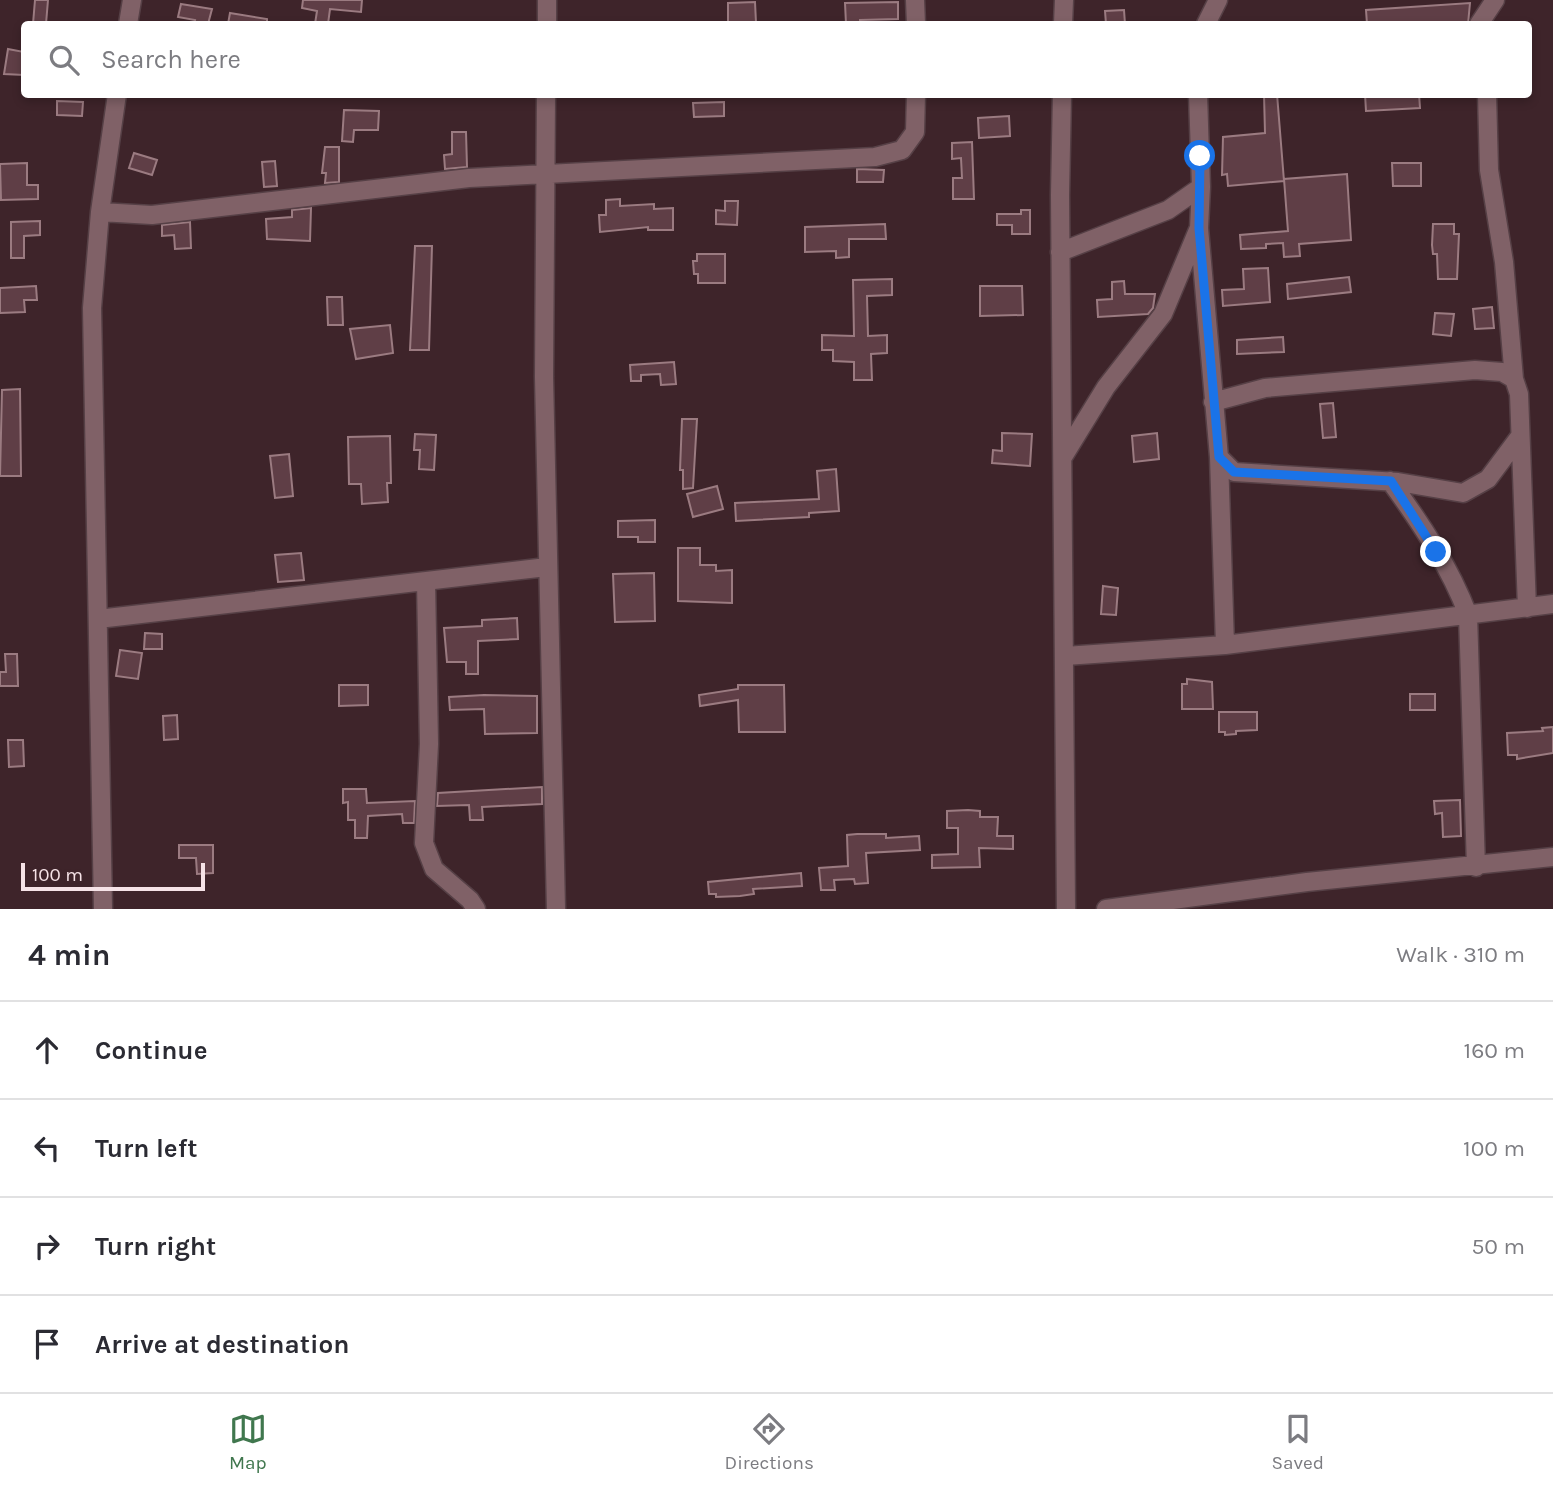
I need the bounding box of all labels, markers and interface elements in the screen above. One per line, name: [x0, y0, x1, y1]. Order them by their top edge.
search box: [21, 21, 1532, 98]
icon: search: [45, 41, 83, 79]
text: Search here: [101, 44, 241, 75]
route start: [1184, 140, 1215, 171]
route end: [1420, 536, 1451, 567]
scale bar: [21, 860, 205, 892]
text: 100 m: [32, 864, 83, 886]
text: 4 min: [28, 937, 110, 973]
text: Walk · 310 m: [1396, 941, 1525, 968]
icon: ahead: [28, 1031, 66, 1069]
text: Continue: [95, 1035, 207, 1066]
text: 160 m: [1464, 1037, 1525, 1064]
icon: left: [28, 1129, 66, 1167]
text: Turn left: [95, 1133, 197, 1164]
text: 100 m: [1463, 1135, 1525, 1162]
icon: right: [28, 1227, 66, 1265]
text: Turn right: [95, 1231, 216, 1262]
text: 50 m: [1471, 1233, 1525, 1260]
icon: arrive: [28, 1325, 66, 1363]
text: Arrive at destination: [95, 1329, 349, 1360]
tab: Map: [229, 1410, 267, 1474]
tab: Directions: [725, 1410, 814, 1474]
tab: Saved: [1272, 1410, 1324, 1474]

